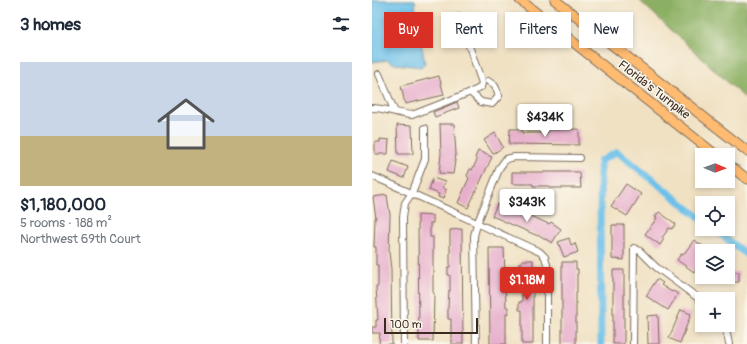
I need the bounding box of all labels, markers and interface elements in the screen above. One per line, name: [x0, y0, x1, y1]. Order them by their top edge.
chip: Buy: [384, 12, 433, 48]
chip: Rent: [441, 12, 497, 48]
chip: Filters: [505, 12, 571, 48]
chip: New: [579, 12, 633, 48]
icon: filters: [330, 13, 352, 35]
text: 3 homes: [20, 14, 81, 35]
street label: Florida's Turnpike: [615, 57, 693, 123]
icon: home: [150, 88, 222, 160]
pin: $434K: [517, 104, 573, 138]
text: $434K: [526, 109, 564, 125]
north arrow: [695, 148, 735, 188]
map controls: [695, 148, 735, 332]
pin: $343K: [499, 189, 555, 223]
text: $1,180,000: [20, 194, 106, 215]
text: $343K: [509, 194, 545, 210]
button: locate: [695, 196, 735, 236]
text: 5 rooms · 188 m²: [20, 215, 112, 231]
text: Northwest 69th Court: [20, 231, 141, 247]
button: layers: [695, 244, 735, 284]
pin: $1.18M: [494, 267, 560, 301]
text: $1.18M: [509, 272, 545, 288]
button: +: [695, 292, 735, 332]
scale bar: [384, 316, 478, 335]
text: 100 m: [390, 318, 421, 331]

